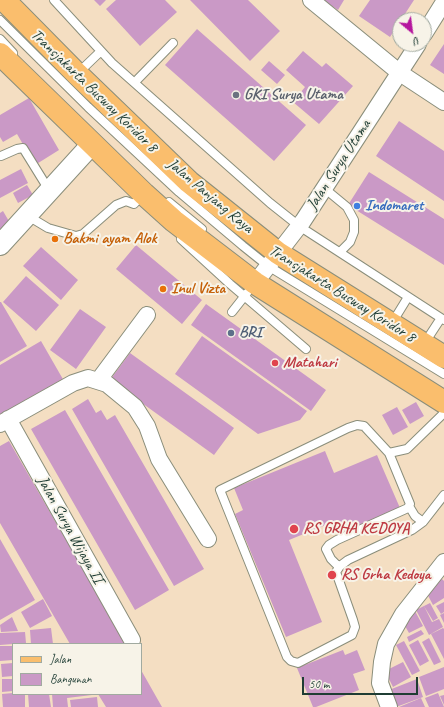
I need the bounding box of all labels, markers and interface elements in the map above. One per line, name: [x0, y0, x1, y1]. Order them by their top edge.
north arrow: [392, 12, 432, 52]
street label: Transjakarta Busway Koridor 8: [26, 25, 162, 157]
text: U: [412, 34, 423, 49]
place label: GKI Surya Utama: [244, 85, 343, 105]
marker: GKI Surya Utama: [231, 90, 241, 100]
street label: Jalan Surya Utama: [303, 116, 375, 214]
street label: Jalan Panjang Raya: [163, 154, 257, 238]
place label: Indomaret: [365, 196, 423, 216]
marker: Indomaret: [352, 201, 362, 211]
place label: Bakmi ayam Alok: [63, 229, 157, 249]
marker: Bakmi ayam Alok: [50, 234, 60, 244]
street label: Transjakarta Busway Koridor 8: [265, 241, 419, 347]
place label: Inul Vizta: [171, 279, 225, 299]
marker: Inul Vizta: [158, 284, 168, 294]
place label: BRI: [239, 323, 262, 343]
marker: BRI: [226, 328, 236, 338]
place label: Matahari: [283, 353, 337, 373]
marker: Matahari: [270, 358, 280, 368]
street label: Jalan Surya Wijaya II: [32, 473, 108, 587]
place label: RS GRHA KEDOYA: [303, 519, 410, 539]
marker: RS GRHA KEDOYA: [288, 523, 300, 535]
place label: RS Grha Kedoya: [341, 565, 430, 585]
marker: RS Grha Kedoya: [326, 569, 338, 581]
legend: [12, 643, 142, 695]
text: Jalan: [50, 651, 71, 667]
scale bar: [304, 669, 420, 695]
text: Bangunan: [50, 671, 91, 687]
text: 50 m: [309, 676, 329, 692]

